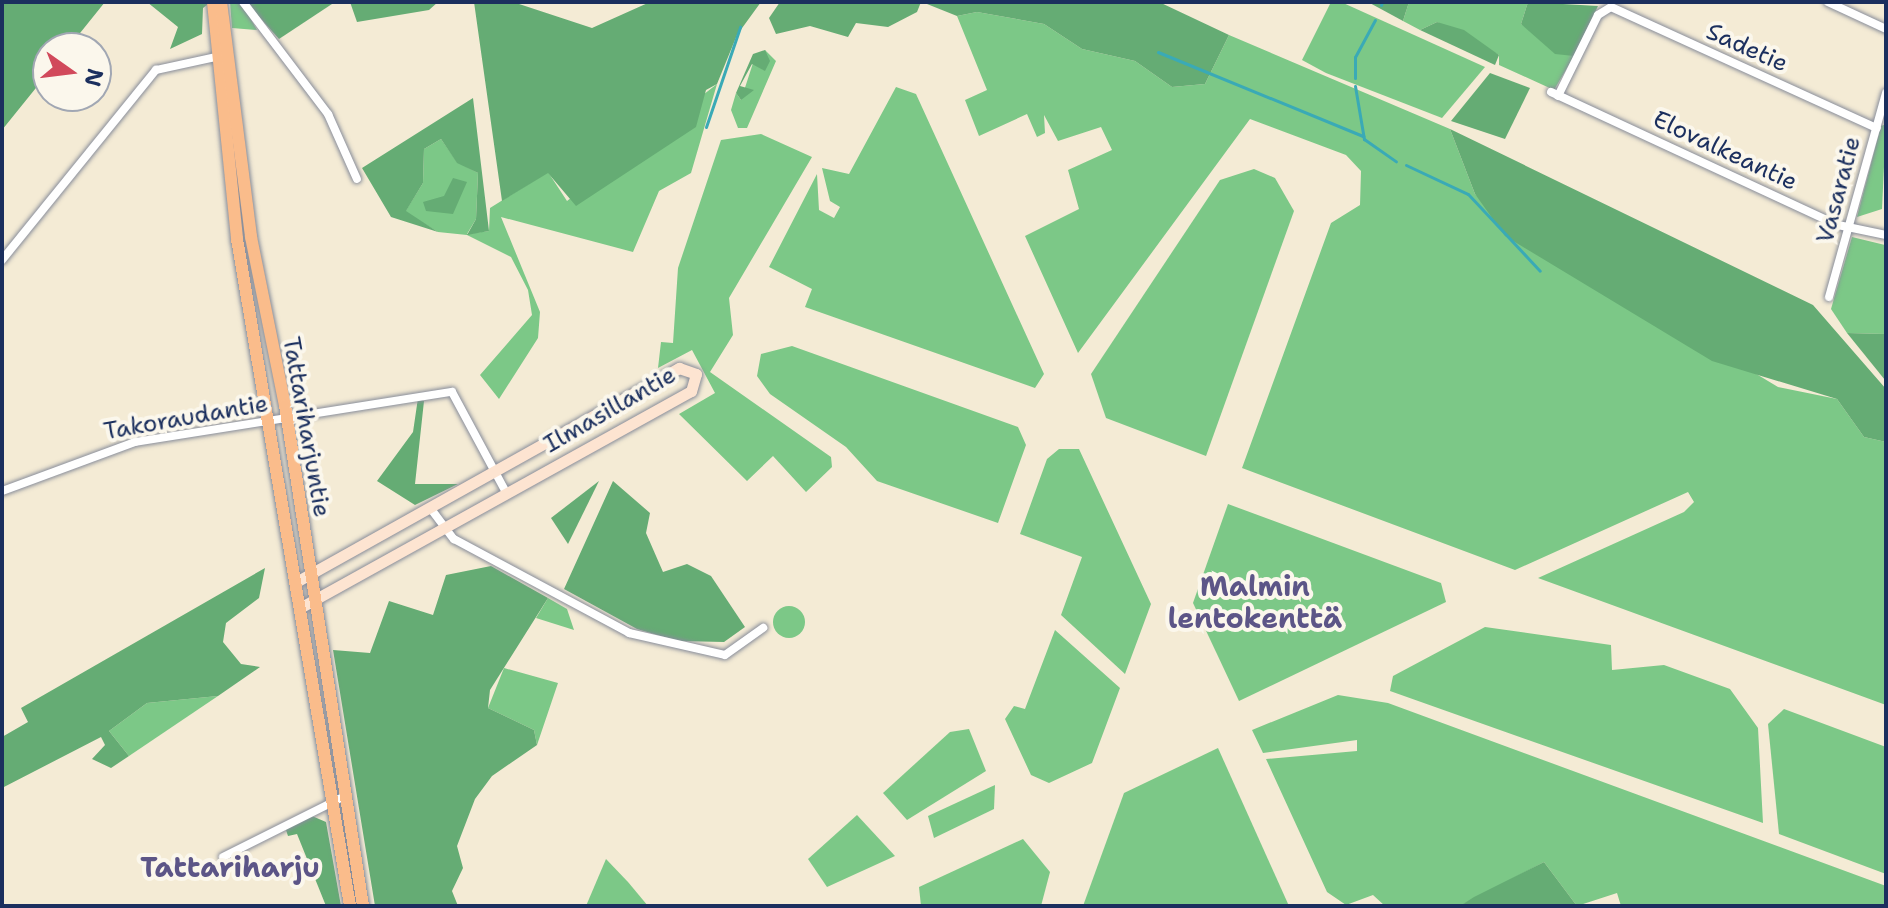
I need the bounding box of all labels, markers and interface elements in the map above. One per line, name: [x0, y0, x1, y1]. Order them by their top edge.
street label: Sadetie: [1702, 17, 1792, 79]
north arrow: [32, 32, 112, 112]
text: N: [78, 65, 110, 89]
street label: Elovalkeantie: [1648, 105, 1802, 197]
street label: Vasaratie: [1811, 133, 1867, 247]
street label: Tattariharjuntie: [276, 335, 336, 519]
street label: Ilmasillantie: [539, 361, 681, 459]
street label: Takoraudantie: [102, 389, 270, 447]
district label: Malmin lentokenttä: [1168, 569, 1342, 635]
district label: Tattariharju: [140, 850, 320, 884]

